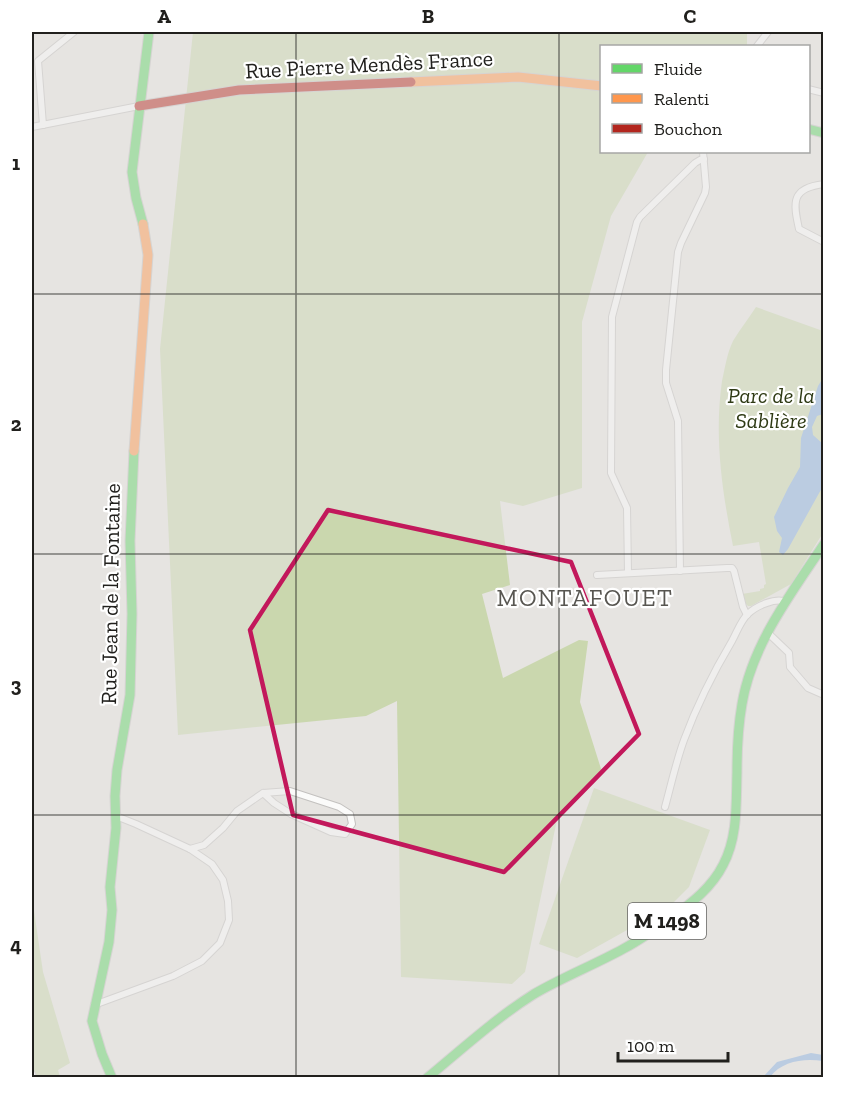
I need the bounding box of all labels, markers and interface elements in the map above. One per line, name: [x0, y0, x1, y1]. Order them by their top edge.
text: A: [157, 4, 171, 28]
text: B: [422, 4, 434, 28]
text: C: [684, 4, 697, 28]
street label: Rue Pierre Mendès France: [244, 45, 494, 84]
legend: [600, 45, 810, 153]
text: Fluide: [654, 58, 702, 80]
text: Ralenti: [654, 88, 709, 110]
text: Bouchon: [654, 118, 723, 140]
text: 1: [12, 151, 20, 175]
park label: Parc de la Sablière: [727, 382, 815, 434]
text: 2: [11, 412, 22, 436]
street label: Rue Jean de la Fontaine: [95, 483, 126, 705]
district label: MONTAFOUET: [497, 583, 673, 612]
text: 3: [11, 673, 22, 697]
road number: M 1498: [628, 903, 706, 939]
text: 4: [10, 933, 22, 957]
scale bar: [618, 1025, 728, 1063]
text: 100 m: [627, 1035, 675, 1057]

